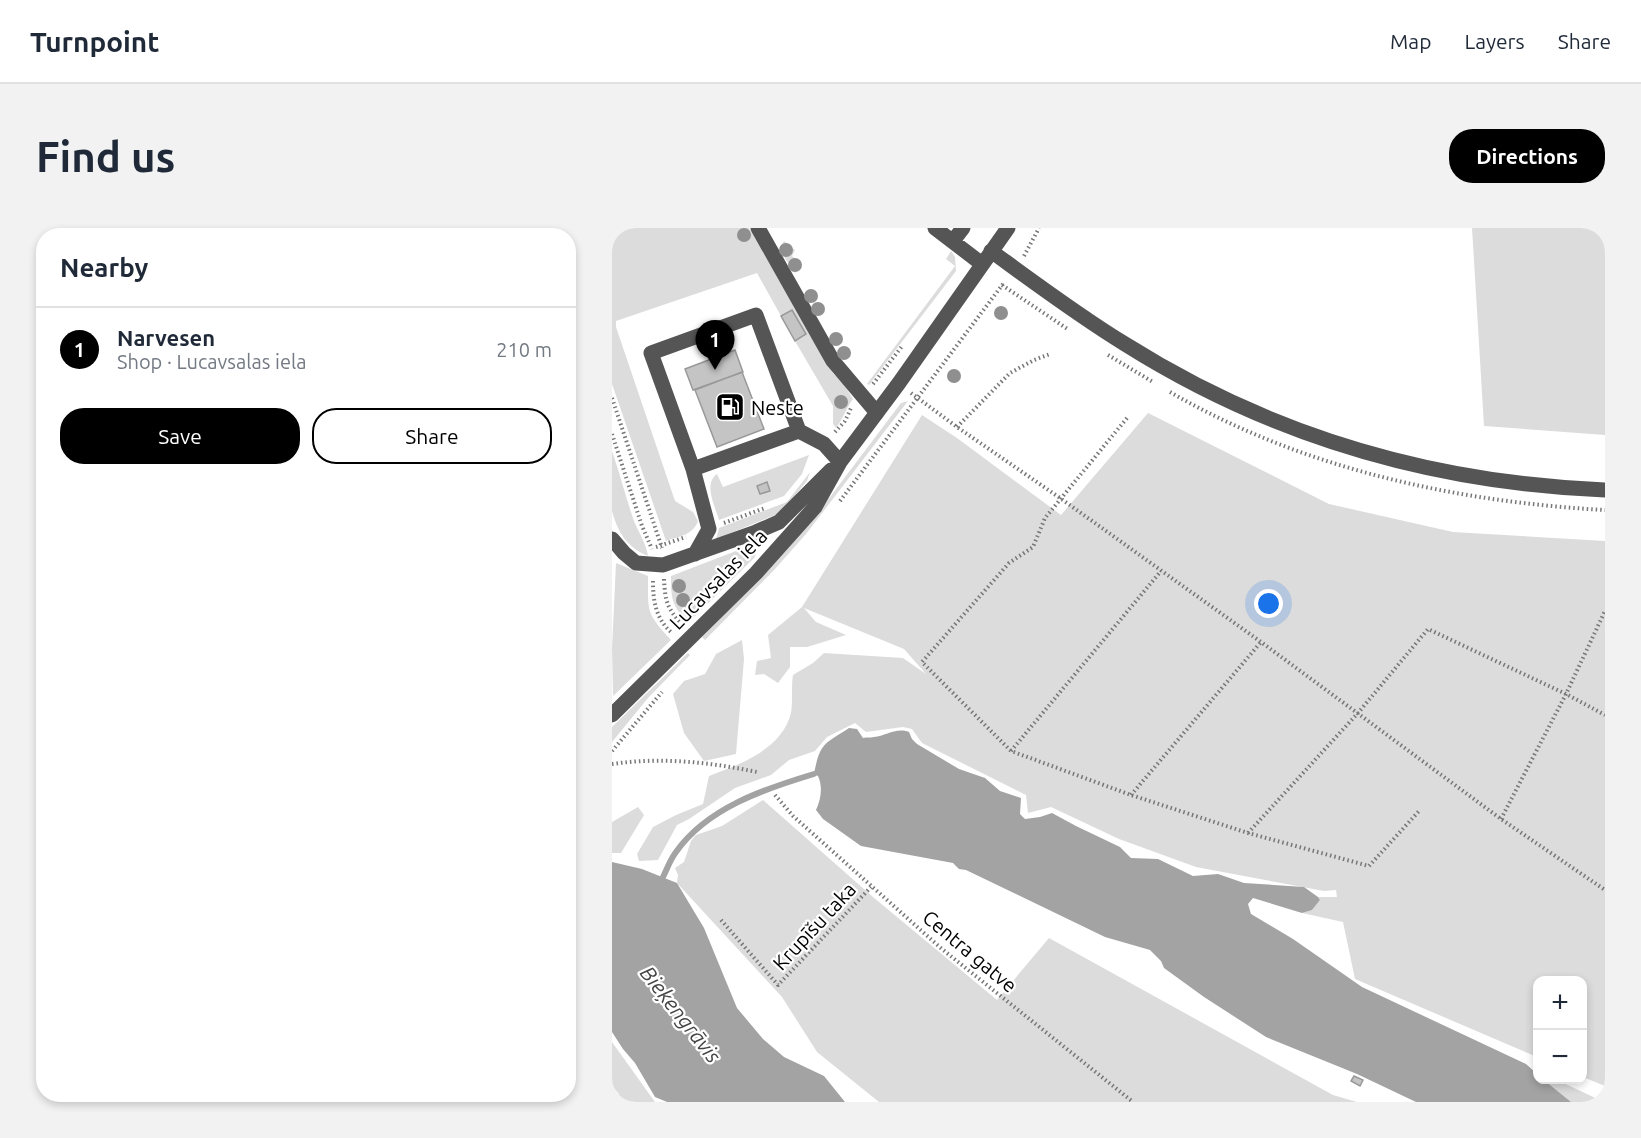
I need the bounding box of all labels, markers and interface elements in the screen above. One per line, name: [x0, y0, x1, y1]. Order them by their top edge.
text: Turnpoint: [30, 26, 159, 57]
text: Map: [1390, 29, 1431, 53]
text: Layers: [1464, 29, 1525, 53]
text: Share: [1558, 29, 1611, 53]
button: Directions: [1449, 129, 1605, 183]
text: Find us: [36, 133, 175, 180]
text: Nearby: [60, 253, 148, 282]
pin: 1: [696, 320, 734, 370]
text: Narvesen: [117, 325, 215, 350]
text: 1: [74, 338, 85, 361]
text: 210 m: [496, 338, 552, 361]
text: Shop · Lucavsalas iela: [117, 350, 306, 373]
fuel station icon: Neste: [714, 391, 746, 423]
place label: Neste: [751, 396, 804, 419]
button: Save: [60, 408, 300, 464]
button: Share: [312, 408, 552, 464]
street label: Lucavsalas iela: [665, 524, 771, 634]
your location: [1254, 589, 1283, 618]
street label: Krupīšu taka: [768, 878, 860, 974]
street label: Centra gatve: [918, 905, 1022, 997]
water label: Bieķengrāvis: [636, 961, 726, 1067]
map controls: [1533, 976, 1587, 1084]
button: +: [1533, 976, 1587, 1030]
button: −: [1533, 1030, 1587, 1084]

